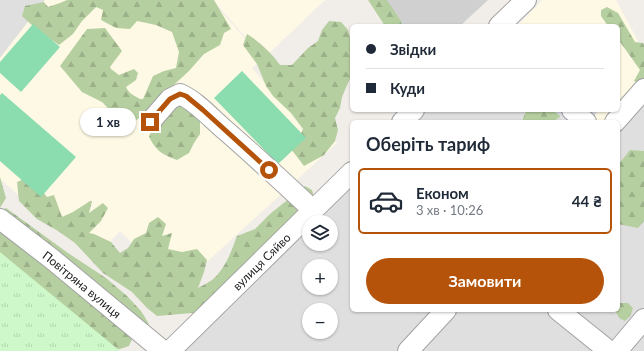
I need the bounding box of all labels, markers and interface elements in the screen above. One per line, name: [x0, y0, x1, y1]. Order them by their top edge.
text: Звідки: [390, 40, 436, 58]
text: Куди: [390, 79, 425, 97]
callout: 1 хв: [80, 108, 136, 136]
route end: [141, 113, 159, 131]
text: 1 хв: [96, 114, 120, 130]
text: Оберіть тариф: [366, 133, 490, 155]
route start: [260, 161, 278, 179]
icon: car: [368, 183, 404, 219]
text: Економ: [416, 184, 469, 202]
text: 44 ₴: [572, 192, 602, 210]
text: 3 хв · 10:26: [416, 202, 483, 218]
map controls: [302, 215, 338, 339]
button: layers: [302, 215, 338, 251]
street label: вулиця Сяйво: [229, 229, 293, 293]
street label: Повітряна вулиця: [40, 247, 125, 321]
button: Замовити: [366, 258, 604, 304]
button: +: [302, 259, 338, 295]
button: −: [302, 303, 338, 339]

